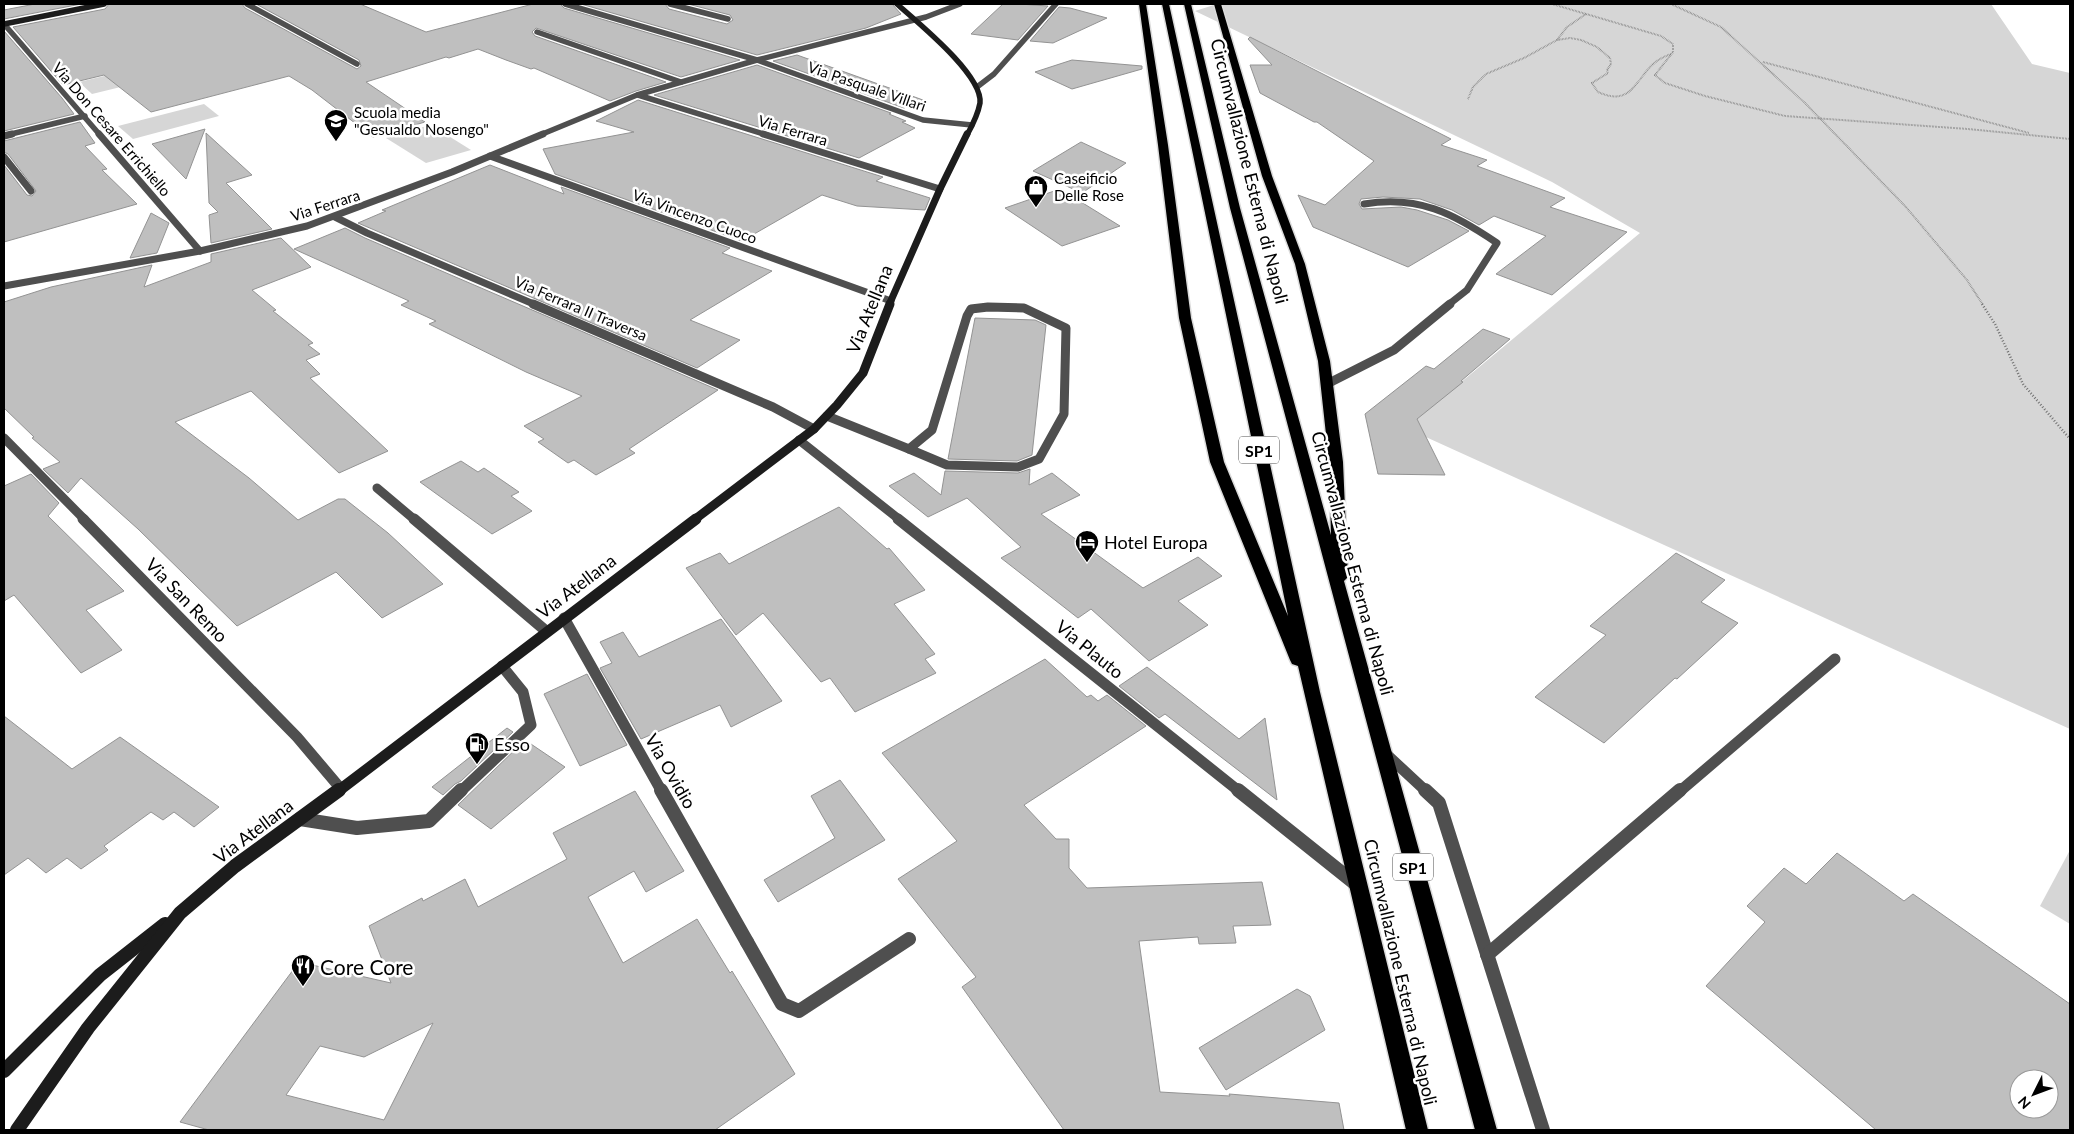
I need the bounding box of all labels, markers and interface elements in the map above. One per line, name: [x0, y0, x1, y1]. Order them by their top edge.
street label: Circumvallazione Esterna di Napoli: [1206, 36, 1294, 306]
street label: Via Pasquale Villari: [805, 57, 929, 115]
street label: Via Don Cesare Errichiello: [49, 58, 175, 200]
place label: Scuola media "Gesualdo Nosengo": [354, 103, 489, 138]
school or university icon: Scuola media "Gesualdo Nosengo": [323, 108, 349, 142]
street label: Via Ferrara: [756, 111, 830, 149]
place label: Caseificio Delle Rose: [1054, 169, 1124, 204]
shop icon: Caseificio Delle Rose: [1023, 174, 1049, 208]
street label: Via Ferrara: [288, 185, 362, 225]
street label: Via Vincenzo Cuoco: [630, 185, 760, 247]
street label: Via Atellana: [841, 262, 897, 356]
street label: Via Ferrara II Traversa: [512, 272, 650, 344]
street label: Circumvallazione Esterna di Napoli: [1307, 429, 1399, 697]
road number: SP1: [1239, 436, 1279, 464]
hotel icon: Hotel Europa: [1074, 529, 1100, 563]
place label: Hotel Europa: [1104, 531, 1208, 553]
street label: Via Atellana: [532, 549, 620, 623]
street label: Via San Remo: [141, 553, 233, 647]
street label: Via Plauto: [1052, 615, 1128, 683]
street label: Via Ovidio: [641, 730, 701, 812]
fuel station icon: Esso: [464, 731, 490, 765]
place label: Esso: [494, 733, 530, 755]
street label: Via Atellana: [209, 794, 297, 868]
street label: Circumvallazione Esterna di Napoli: [1360, 837, 1442, 1107]
road number: SP1: [1393, 854, 1433, 880]
restaurant icon: Core Core: [290, 953, 316, 987]
place label: Core Core: [320, 954, 413, 979]
north arrow: [2009, 1069, 2059, 1119]
text: N: [2014, 1093, 2034, 1113]

